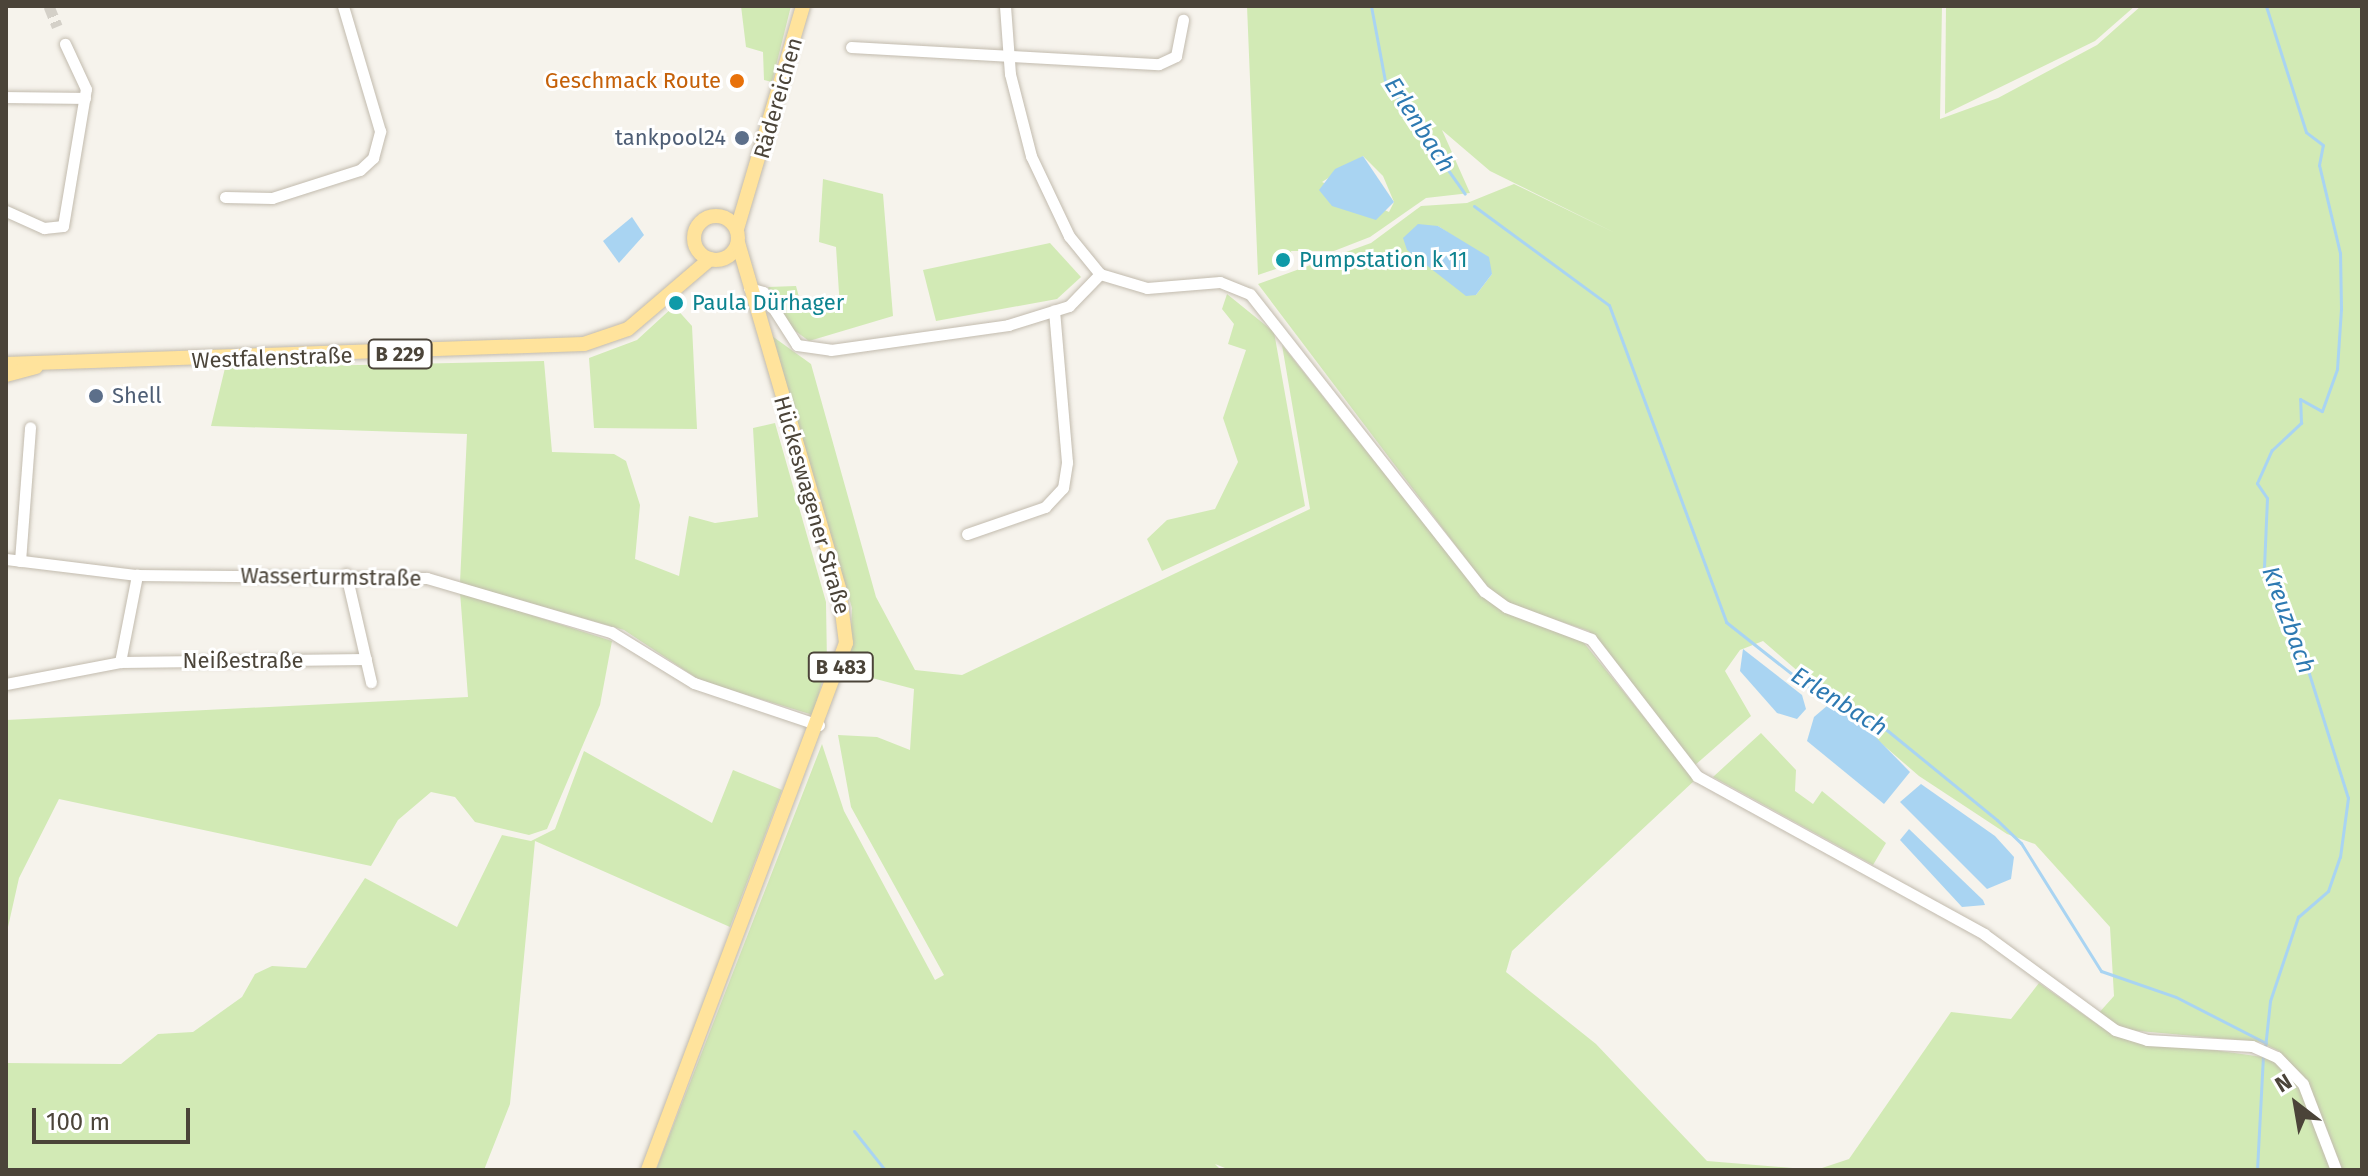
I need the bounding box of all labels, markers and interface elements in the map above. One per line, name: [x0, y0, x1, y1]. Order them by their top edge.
street label: Rädereichen: [748, 35, 808, 161]
place label: Geschmack Route: [545, 68, 721, 94]
marker: Geschmack Route: [728, 72, 746, 90]
water label: Erlenbach: [1378, 72, 1460, 178]
place label: tankpool24: [615, 125, 726, 151]
marker: tankpool24: [733, 129, 751, 147]
place label: Pumpstation k 11: [1299, 247, 1467, 273]
marker: Pumpstation k 11: [1274, 251, 1292, 269]
place label: Paula Dürhager: [692, 290, 844, 316]
marker: Paula Dürhager: [667, 294, 685, 312]
road number: B 229: [366, 338, 434, 370]
street label: Westfalenstraße: [191, 342, 353, 374]
place label: Shell: [112, 383, 162, 409]
marker: Shell: [87, 387, 105, 405]
street label: Hückeswagener Straße: [768, 393, 856, 617]
street label: Wasserturmstraße: [240, 562, 422, 592]
water label: Kreuzbach: [2255, 563, 2321, 677]
street label: Neißestraße: [182, 648, 304, 674]
road number: B 483: [807, 651, 875, 683]
water label: Erlenbach: [1786, 661, 1892, 743]
north arrow: [2256, 1064, 2336, 1144]
text: N: [2270, 1068, 2297, 1098]
scale bar: [36, 1092, 194, 1142]
text: 100 m: [46, 1108, 110, 1136]

